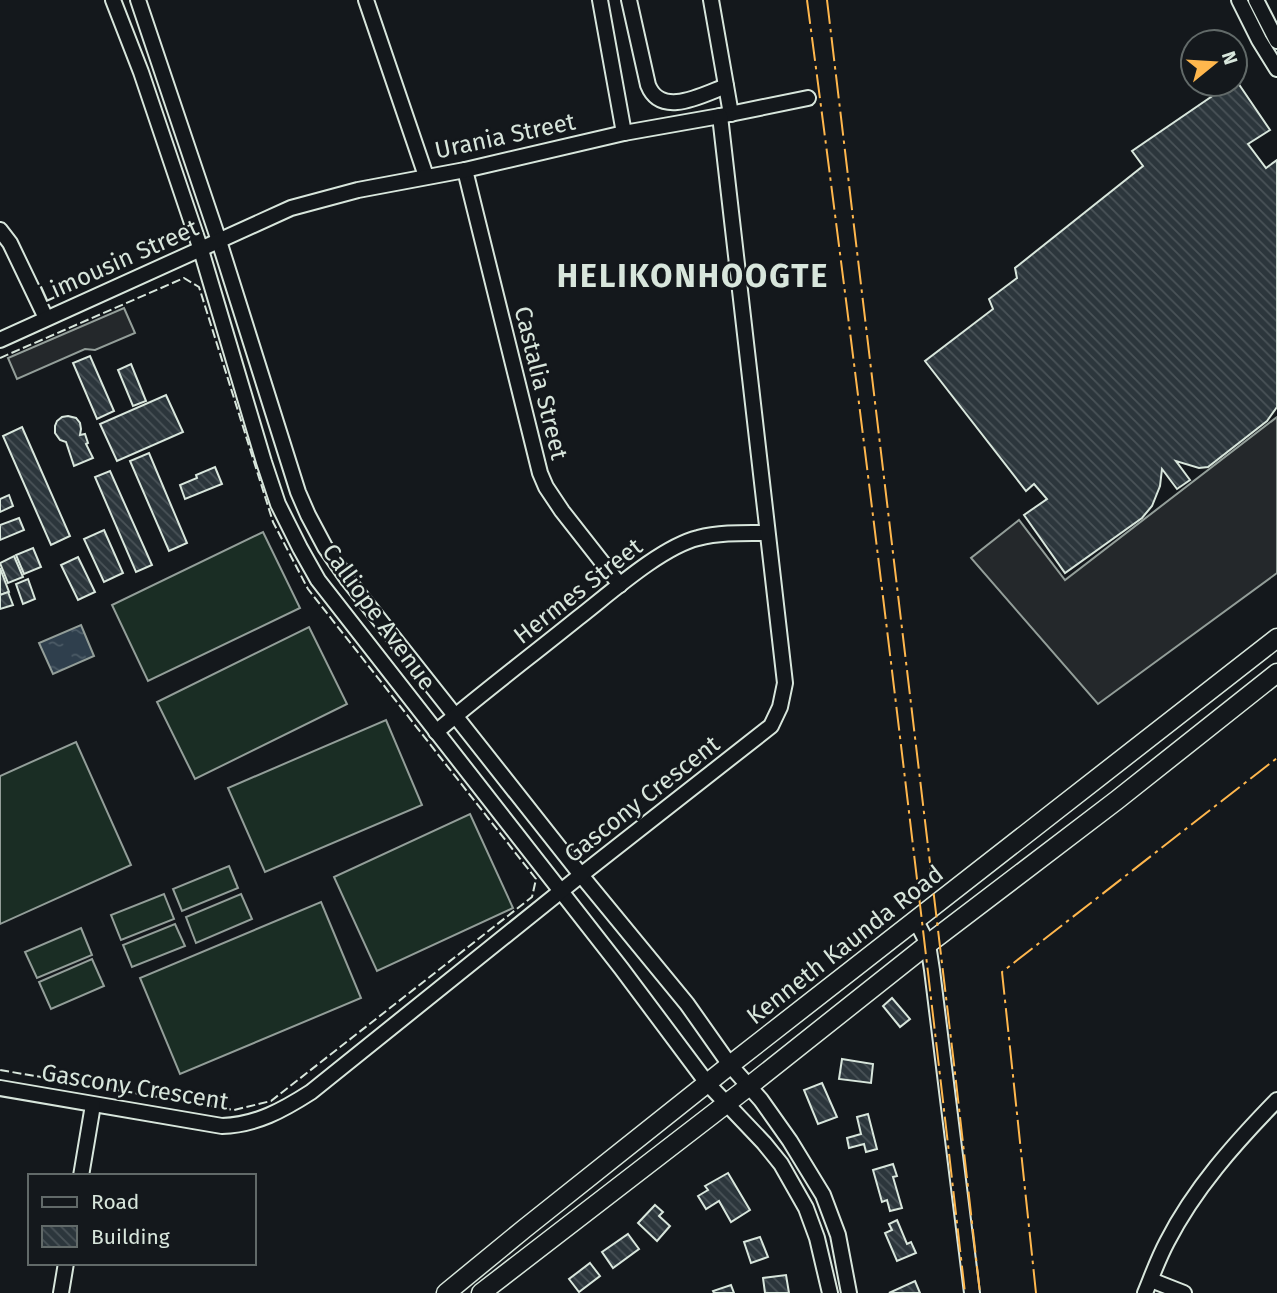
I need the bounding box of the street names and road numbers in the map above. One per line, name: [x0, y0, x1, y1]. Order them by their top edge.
street label: Urania Street: [432, 107, 578, 165]
street label: Limousin Street: [35, 213, 203, 309]
street label: Castalia Street: [508, 304, 574, 463]
street label: Hermes Street: [508, 532, 648, 650]
street label: Calliope Avenue: [316, 538, 442, 696]
street label: Gascony Crescent: [559, 730, 725, 868]
street label: Kenneth Kaunda Road: [741, 860, 949, 1030]
street label: Gascony Crescent: [39, 1058, 231, 1116]

